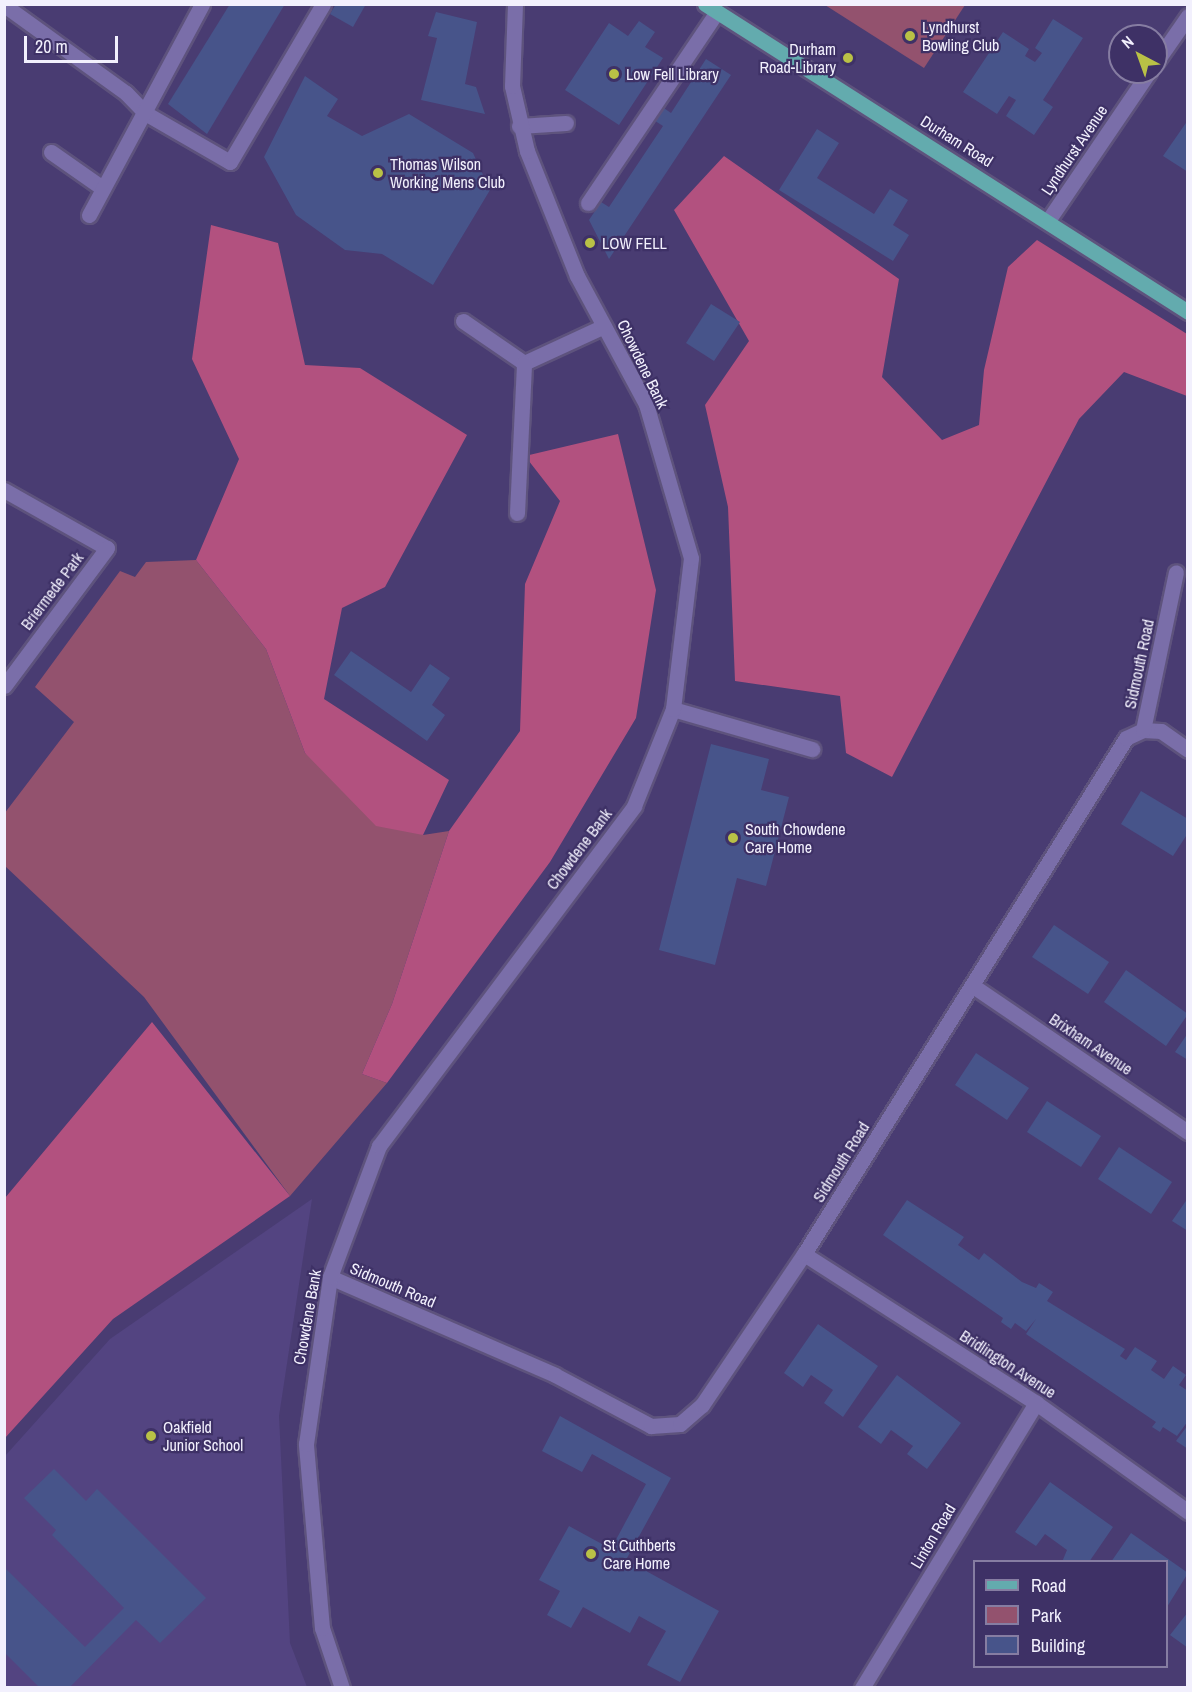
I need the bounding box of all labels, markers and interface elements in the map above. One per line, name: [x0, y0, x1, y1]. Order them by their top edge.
place label: Lyndhurst Bowling Club: [922, 17, 999, 55]
scale bar: [27, 24, 122, 62]
north arrow: [1108, 24, 1168, 84]
marker: Lyndhurst Bowling Club: [903, 29, 917, 43]
text: N: [1117, 31, 1138, 53]
text: 20 m: [35, 34, 68, 59]
place label: Durham Road-Library: [759, 39, 836, 77]
marker: Durham Road-Library: [841, 51, 855, 65]
place label: Low Fell Library: [626, 64, 719, 84]
marker: Low Fell Library: [607, 67, 621, 81]
street label: Lyndhurst Avenue: [1037, 101, 1111, 199]
street label: Durham Road: [917, 111, 997, 171]
place label: Thomas Wilson Working Mens Club: [390, 154, 505, 192]
marker: Thomas Wilson Working Mens Club: [371, 166, 385, 180]
place label: LOW FELL: [602, 233, 667, 253]
marker: LOW FELL: [583, 236, 597, 250]
street label: Chowdene Bank: [613, 317, 673, 411]
street label: Briermede Park: [17, 549, 87, 633]
street label: Sidmouth Road: [1120, 617, 1158, 711]
street label: Chowdene Bank: [542, 805, 616, 893]
place label: South Chowdene Care Home: [745, 819, 846, 857]
marker: South Chowdene Care Home: [726, 831, 740, 845]
street label: Brixham Avenue: [1046, 1009, 1136, 1079]
street label: Sidmouth Road: [809, 1118, 873, 1206]
street label: Sidmouth Road: [347, 1258, 439, 1312]
street label: Chowdene Bank: [289, 1268, 325, 1366]
street label: Bridlington Avenue: [956, 1326, 1060, 1402]
place label: Oakfield Junior School: [163, 1417, 243, 1455]
marker: Oakfield Junior School: [144, 1429, 158, 1443]
street label: Linton Road: [906, 1500, 960, 1572]
place label: St Cuthberts Care Home: [603, 1535, 676, 1573]
marker: St Cuthberts Care Home: [584, 1547, 598, 1561]
legend: [973, 1560, 1168, 1668]
text: Road: [1031, 1573, 1066, 1598]
text: Park: [1031, 1603, 1061, 1628]
text: Building: [1031, 1633, 1085, 1658]

